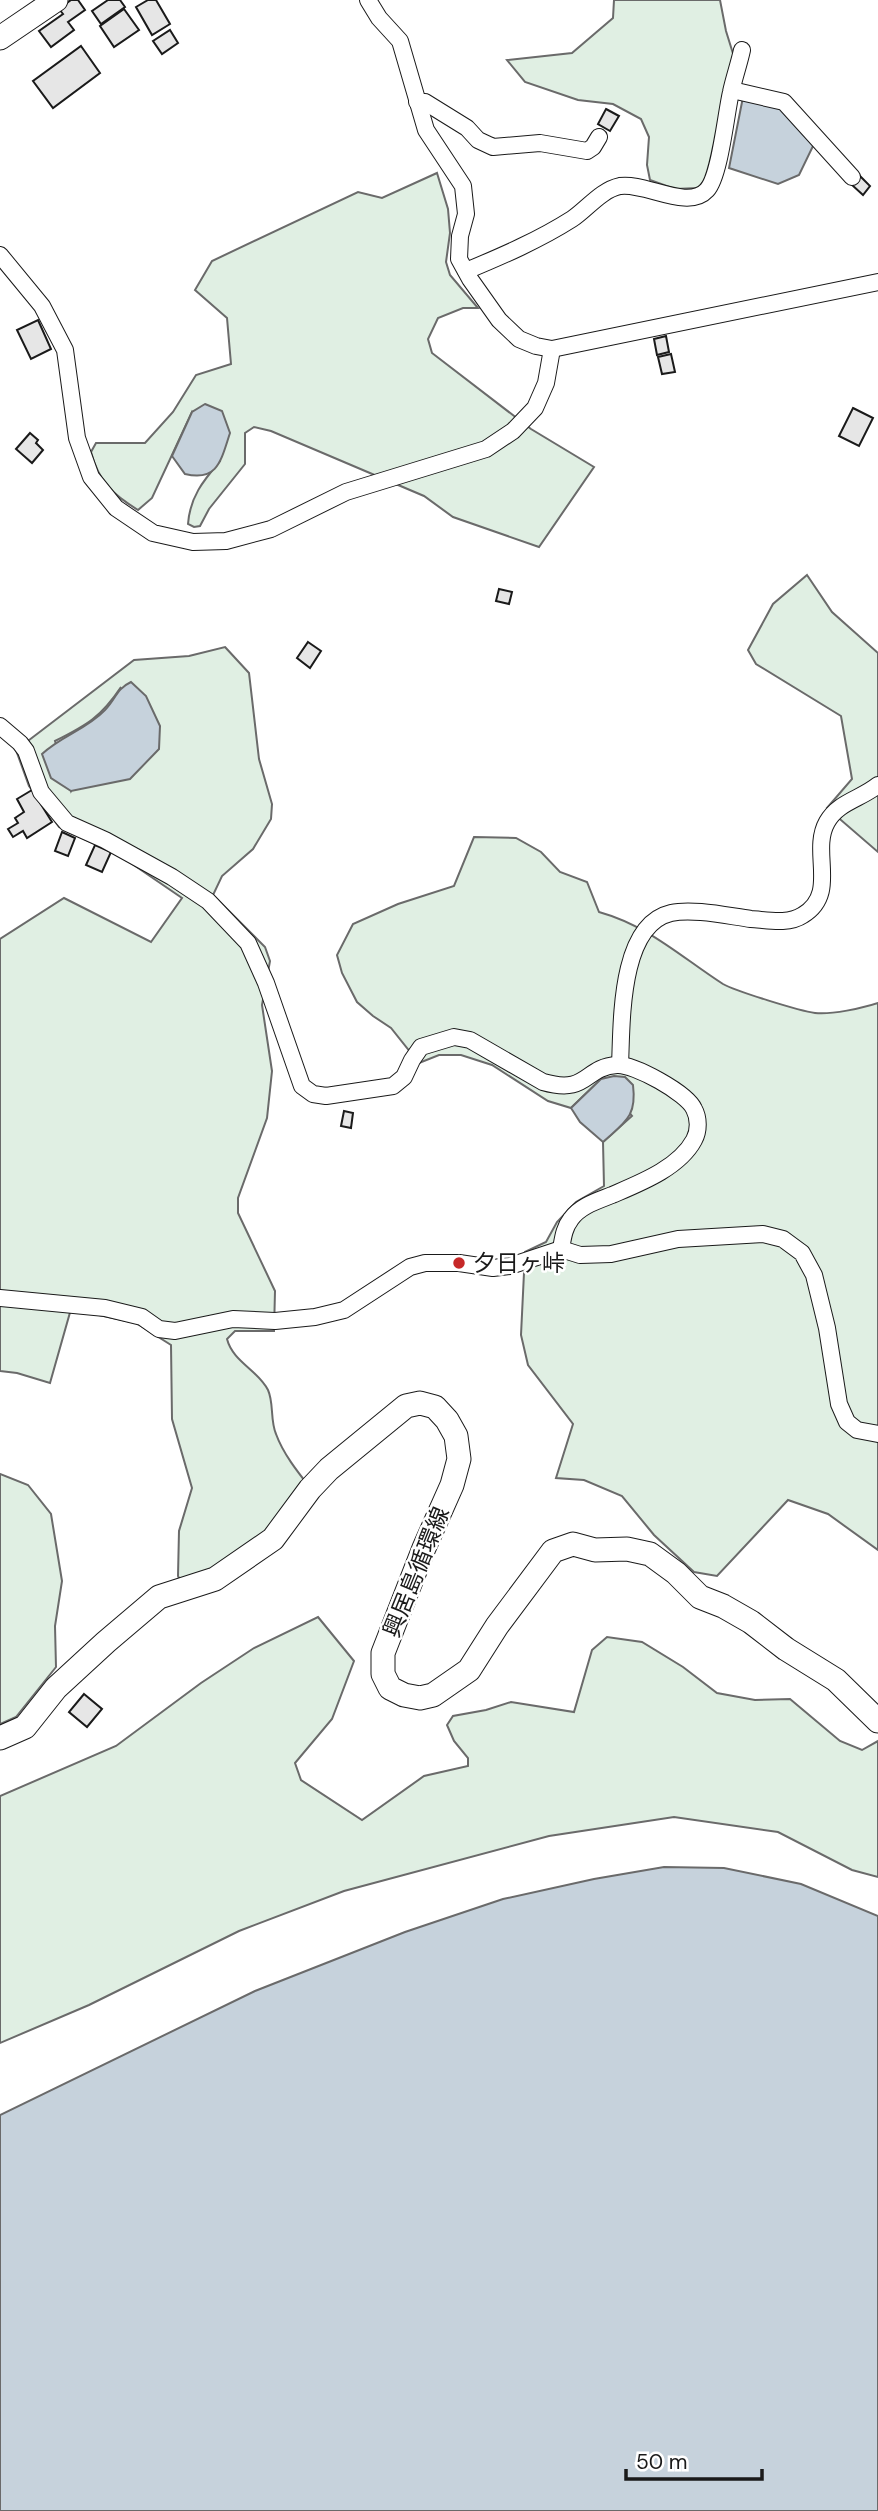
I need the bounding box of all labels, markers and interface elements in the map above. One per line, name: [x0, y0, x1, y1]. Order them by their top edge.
place label: 夕日ヶ峠: [473, 1248, 565, 1278]
marker: 夕日ヶ峠: [451, 1255, 467, 1271]
street label: 興居島循環線: [376, 1502, 456, 1642]
scale bar: [626, 2438, 762, 2482]
text: 50 m: [636, 2448, 687, 2476]

